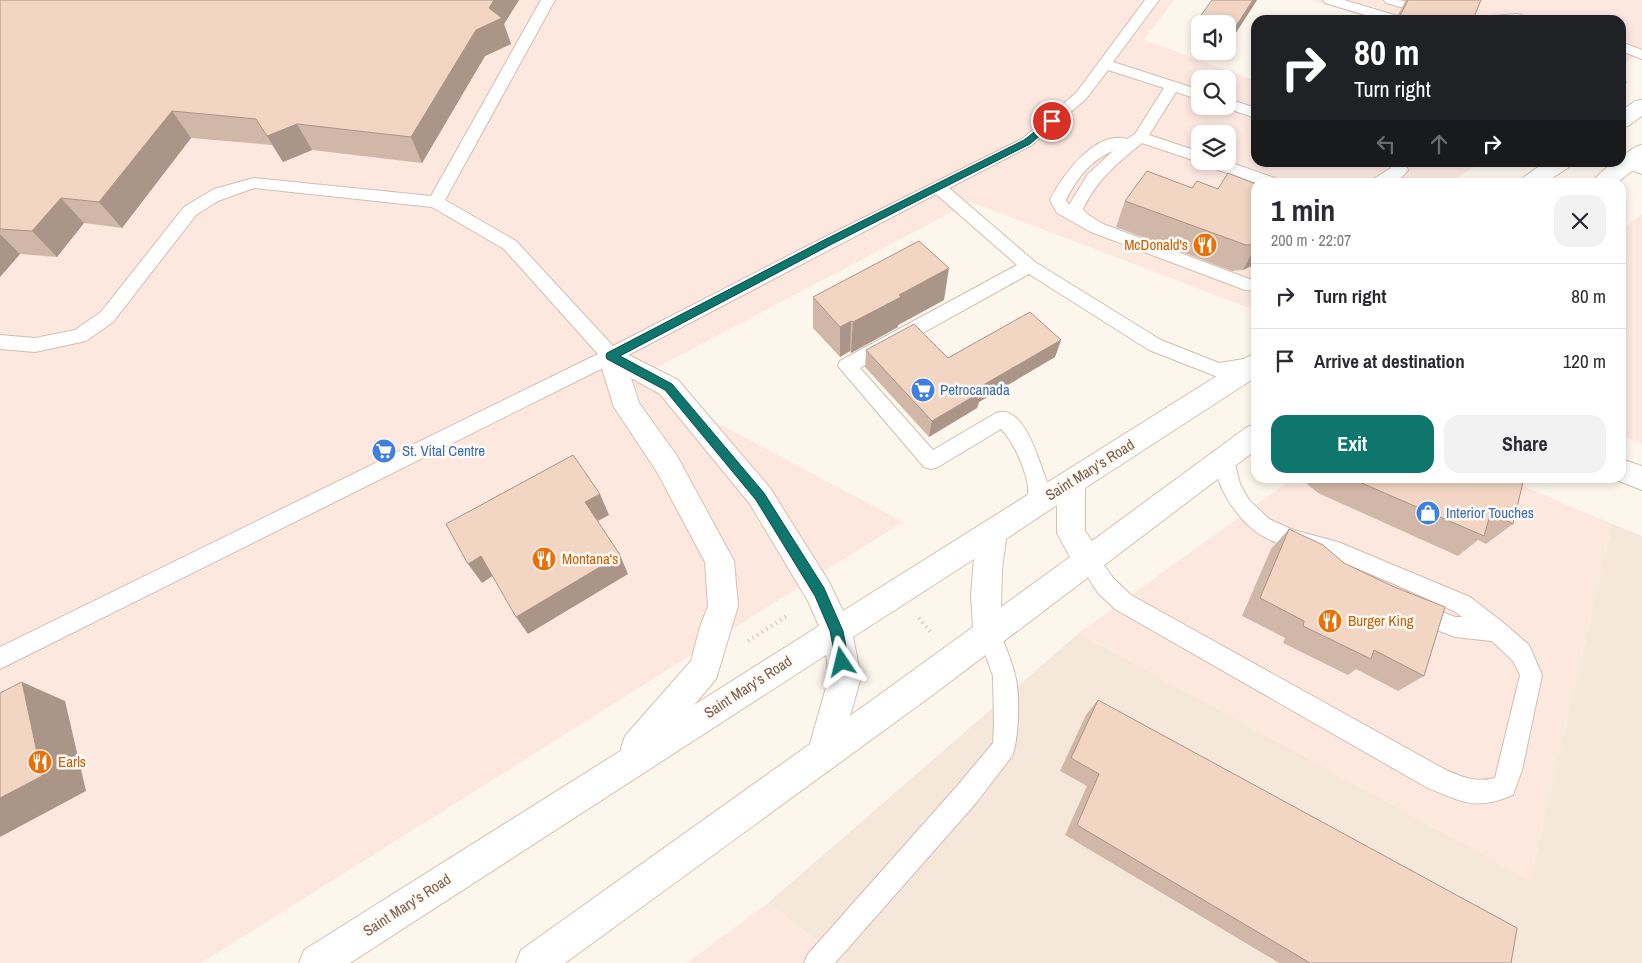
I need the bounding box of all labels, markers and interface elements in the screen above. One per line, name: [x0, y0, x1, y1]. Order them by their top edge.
map controls: [1191, 15, 1236, 170]
button: sound: [1191, 15, 1236, 60]
text: 80 m: [1354, 29, 1419, 76]
icon: right: [1271, 35, 1336, 100]
button: search: [1191, 70, 1236, 115]
text: Turn right: [1354, 74, 1431, 104]
pin: [1031, 100, 1073, 142]
icon: arrive: [1038, 107, 1066, 135]
button: layers: [1191, 125, 1236, 170]
icon: left: [1372, 130, 1400, 158]
icon: ahead: [1425, 130, 1453, 158]
icon: right: [1478, 130, 1506, 158]
text: 1 min: [1271, 190, 1335, 230]
button: close: [1554, 195, 1606, 247]
text: 200 m · 22:07: [1271, 229, 1351, 251]
restaurant icon: McDonald's: [1192, 232, 1218, 258]
place label: McDonald's: [1124, 234, 1188, 255]
icon: right: [1271, 282, 1299, 310]
text: Turn right: [1314, 283, 1386, 309]
text: 80 m: [1571, 283, 1606, 309]
icon: arrive: [1271, 347, 1299, 375]
text: Arrive at destination: [1314, 348, 1465, 374]
text: 120 m: [1563, 348, 1606, 374]
supermarket icon: Petrocanada: [910, 377, 936, 403]
place label: Petrocanada: [940, 379, 1010, 400]
button: Exit: [1271, 415, 1434, 473]
button: Share: [1444, 415, 1606, 473]
street label: Saint Mary’s Road: [1041, 434, 1138, 505]
supermarket icon: St. Vital Centre: [371, 438, 397, 464]
place label: St. Vital Centre: [402, 440, 485, 461]
shop icon: Interior Touches: [1415, 500, 1441, 526]
place label: Interior Touches: [1446, 502, 1534, 523]
restaurant icon: Montana's: [531, 546, 557, 572]
place label: Montana's: [562, 548, 618, 569]
restaurant icon: Burger King: [1317, 608, 1343, 634]
place label: Burger King: [1348, 610, 1414, 631]
position arrow: [815, 635, 867, 687]
street label: Saint Mary’s Road: [700, 650, 796, 723]
restaurant icon: Earls: [27, 749, 53, 775]
place label: Earls: [58, 751, 86, 772]
street label: Saint Mary’s Road: [359, 868, 455, 941]

